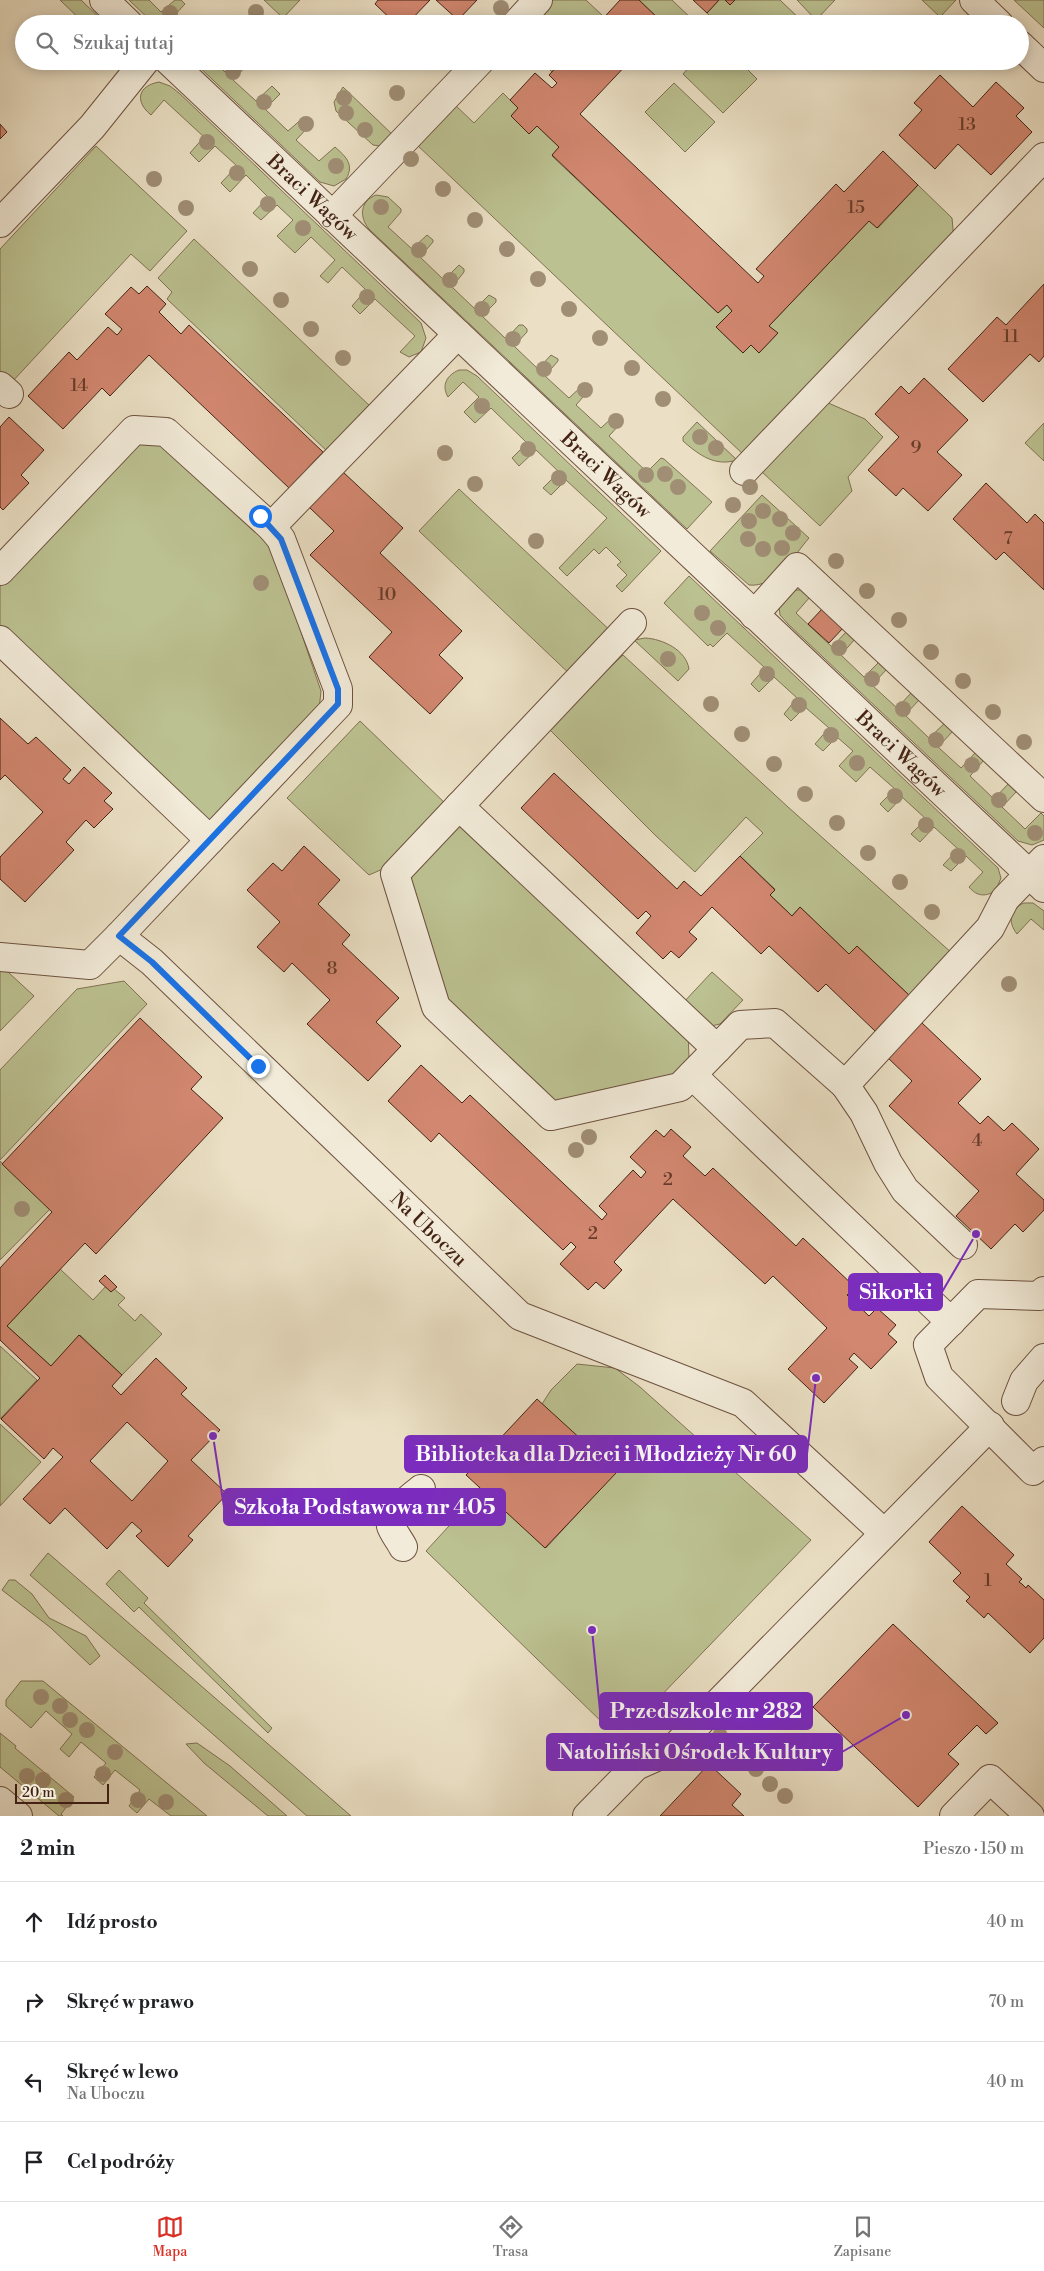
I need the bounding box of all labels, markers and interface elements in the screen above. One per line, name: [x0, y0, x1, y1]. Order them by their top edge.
search box: [15, 15, 1029, 70]
icon: search: [33, 29, 61, 57]
text: Szukaj tutaj: [73, 31, 174, 55]
house number: 13: [958, 113, 976, 136]
street label: Braci Wagów: [261, 149, 363, 248]
house number: 15: [847, 196, 865, 219]
house number: 11: [1003, 325, 1019, 348]
house number: 14: [70, 374, 88, 397]
street label: Braci Wagów: [554, 426, 657, 525]
house number: 9: [911, 436, 922, 459]
route start: [249, 505, 272, 528]
house number: 7: [1003, 527, 1013, 550]
house number: 10: [377, 583, 397, 606]
street label: Braci Wagów: [849, 705, 952, 804]
house number: 8: [326, 957, 338, 980]
route end: [247, 1055, 270, 1078]
house number: 4: [972, 1129, 983, 1152]
house number: 2: [663, 1168, 673, 1191]
street label: Na Uboczu: [384, 1187, 472, 1273]
house number: 2: [588, 1222, 598, 1245]
callout: Sikorki: [849, 1274, 942, 1310]
text: Sikorki: [859, 1280, 933, 1306]
callout: Biblioteka dla Dzieci i Młodzieży Nr 60: [405, 1436, 807, 1472]
text: Biblioteka dla Dzieci i Młodzieży Nr 60: [415, 1442, 797, 1468]
callout: Szkoła Podstawowa nr 405: [224, 1489, 505, 1525]
text: Szkoła Podstawowa nr 405: [234, 1495, 496, 1521]
house number: 1: [984, 1569, 992, 1592]
callout: Przedszkole nr 282: [600, 1693, 812, 1729]
text: Przedszkole nr 282: [610, 1699, 802, 1725]
callout: Natoliński Ośrodek Kultury: [547, 1734, 842, 1770]
text: Natoliński Ośrodek Kultury: [557, 1740, 833, 1766]
scale bar: [15, 1781, 109, 1804]
text: 20 m: [22, 1784, 54, 1802]
text: 2 min: [20, 1836, 75, 1862]
text: Pieszo · 150 m: [923, 1839, 1024, 1859]
icon: ahead: [20, 1908, 48, 1936]
text: Idź prosto: [67, 1910, 158, 1934]
text: 40 m: [987, 1912, 1024, 1932]
icon: right: [20, 1988, 48, 2016]
text: Skręć w prawo: [67, 1990, 194, 2014]
text: 70 m: [988, 1992, 1024, 2012]
text: Skręć w lewo: [67, 2060, 179, 2084]
icon: left: [20, 2068, 48, 2096]
text: 40 m: [987, 2072, 1024, 2092]
text: Na Uboczu: [67, 2084, 145, 2104]
icon: arrive: [20, 2148, 48, 2176]
text: Cel podróży: [67, 2150, 174, 2174]
tab: Mapa: [153, 2213, 187, 2261]
tab: Trasa: [493, 2213, 528, 2261]
tab: Zapisane: [834, 2213, 891, 2261]

